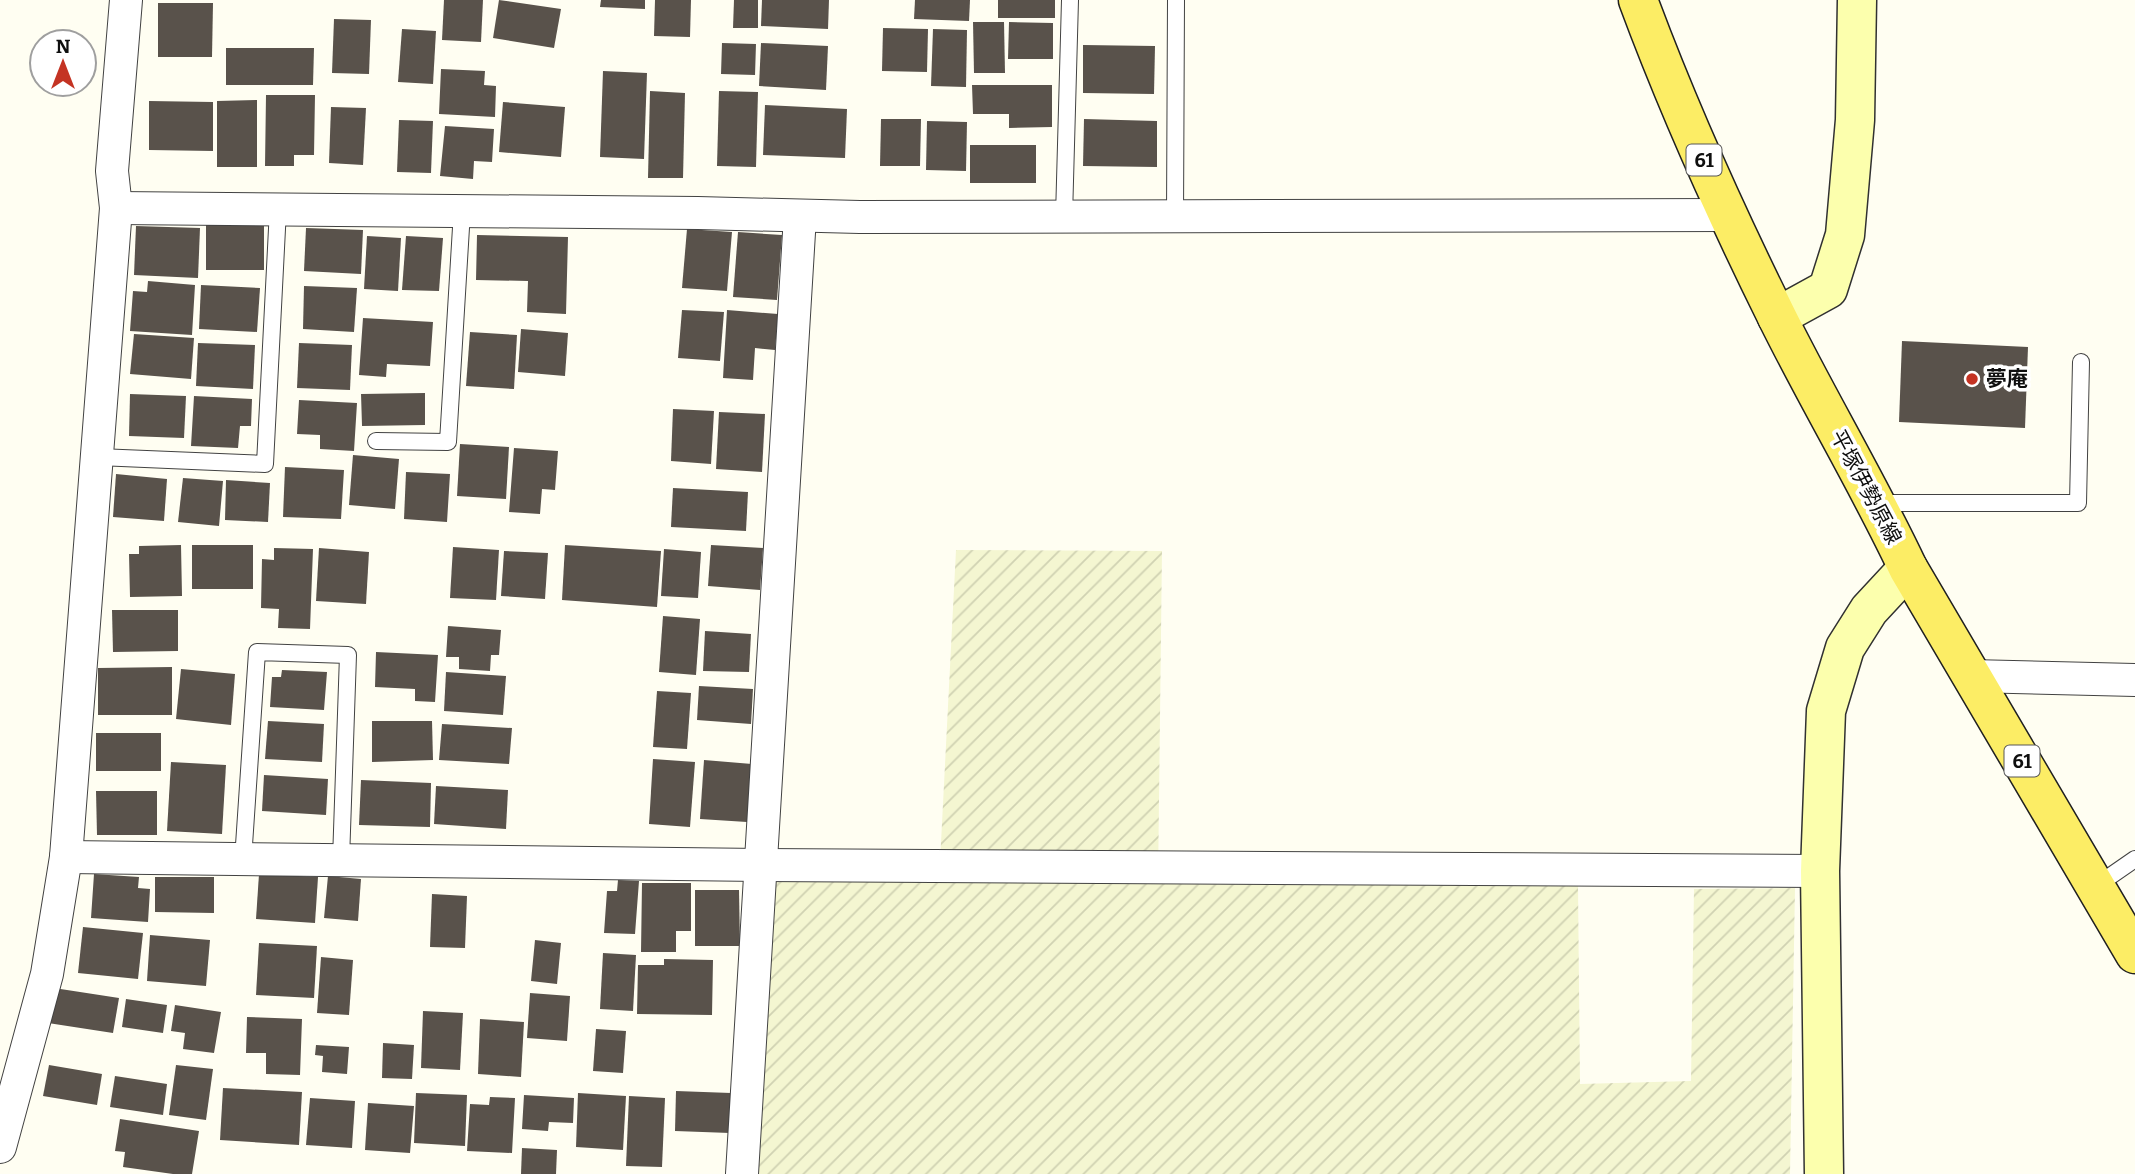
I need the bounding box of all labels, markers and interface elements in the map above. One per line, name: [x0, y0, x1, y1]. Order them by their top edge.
north arrow: [28, 28, 98, 98]
text: N: [56, 35, 71, 58]
road number: 61: [1686, 144, 1722, 176]
place label: 夢庵: [1986, 366, 2028, 392]
marker: 夢庵: [1964, 371, 1980, 387]
street label: 平塚伊勢原線: [1825, 425, 1907, 549]
road number: 61: [2004, 746, 2039, 776]

